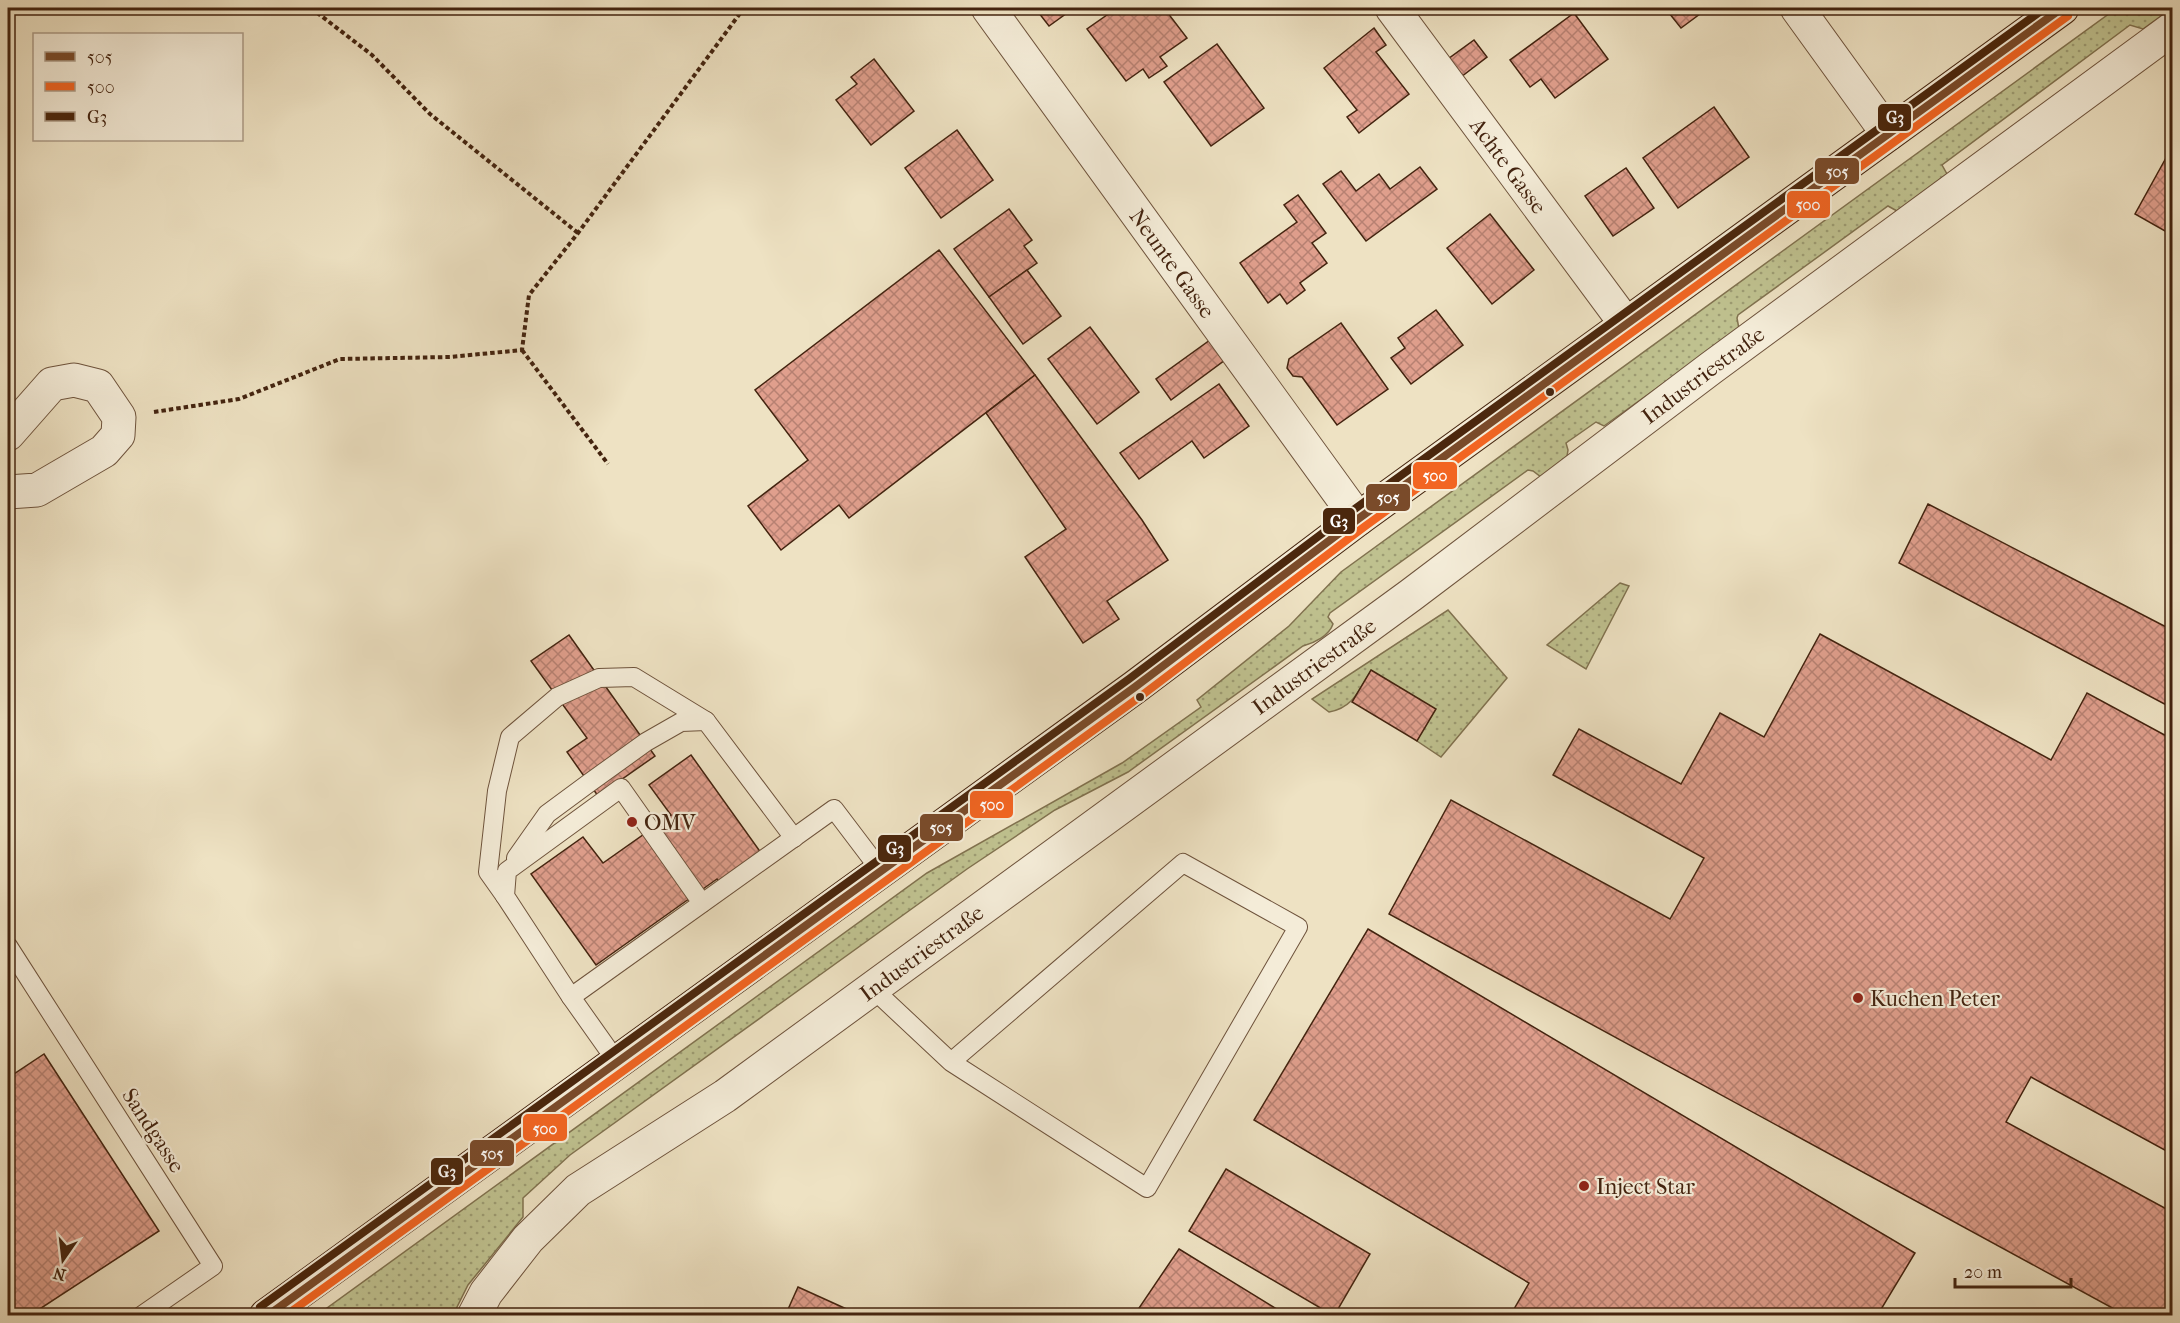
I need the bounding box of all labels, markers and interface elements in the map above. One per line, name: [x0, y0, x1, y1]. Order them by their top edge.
legend: [33, 33, 243, 141]
text: 505: [87, 47, 113, 68]
text: 500: [87, 77, 115, 98]
line badge: G3: [1877, 103, 1912, 132]
text: G3: [87, 107, 107, 128]
text: G3: [1886, 108, 1904, 128]
street label: Achte Gasse: [1463, 112, 1552, 219]
line badge: 505: [1814, 157, 1860, 185]
text: 505: [1826, 162, 1848, 181]
line badge: 500: [1786, 190, 1831, 219]
text: 500: [1796, 195, 1820, 214]
street label: Neunte Gasse: [1124, 204, 1220, 324]
street label: Industriestraße: [1637, 321, 1770, 430]
unlabelled marker: [1544, 386, 1556, 398]
line badge: 500: [1412, 461, 1458, 490]
text: 500: [1423, 466, 1447, 485]
line badge: 505: [1365, 483, 1411, 512]
text: 505: [1377, 488, 1399, 507]
line badge: G3: [1322, 507, 1356, 535]
text: G3: [1330, 512, 1348, 532]
street label: Industriestraße: [1248, 613, 1381, 721]
unlabelled marker: [1134, 691, 1146, 703]
line badge: 500: [969, 790, 1014, 819]
text: 500: [980, 795, 1004, 814]
place label: OMV: [644, 810, 696, 836]
line badge: 505: [919, 813, 964, 842]
marker: OMV: [625, 815, 639, 829]
text: 505: [930, 818, 952, 837]
line badge: G3: [877, 834, 912, 863]
text: G3: [886, 839, 904, 859]
street label: Industriestraße: [855, 900, 989, 1007]
place label: Kuchen Peter: [1870, 986, 2001, 1012]
marker: Kuchen Peter: [1851, 991, 1865, 1005]
street label: Sandgasse: [116, 1084, 190, 1178]
line badge: 500: [522, 1113, 568, 1142]
text: 500: [533, 1119, 557, 1138]
line badge: 505: [469, 1139, 515, 1167]
text: 505: [481, 1144, 503, 1163]
line badge: G3: [430, 1157, 464, 1186]
text: G3: [438, 1162, 456, 1182]
place label: Inject Star: [1596, 1174, 1695, 1200]
marker: Inject Star: [1577, 1179, 1591, 1193]
north arrow: [33, 1230, 93, 1290]
scale bar: [1955, 1251, 2070, 1289]
text: 20 m: [1964, 1262, 2002, 1283]
text: N: [50, 1263, 68, 1285]

